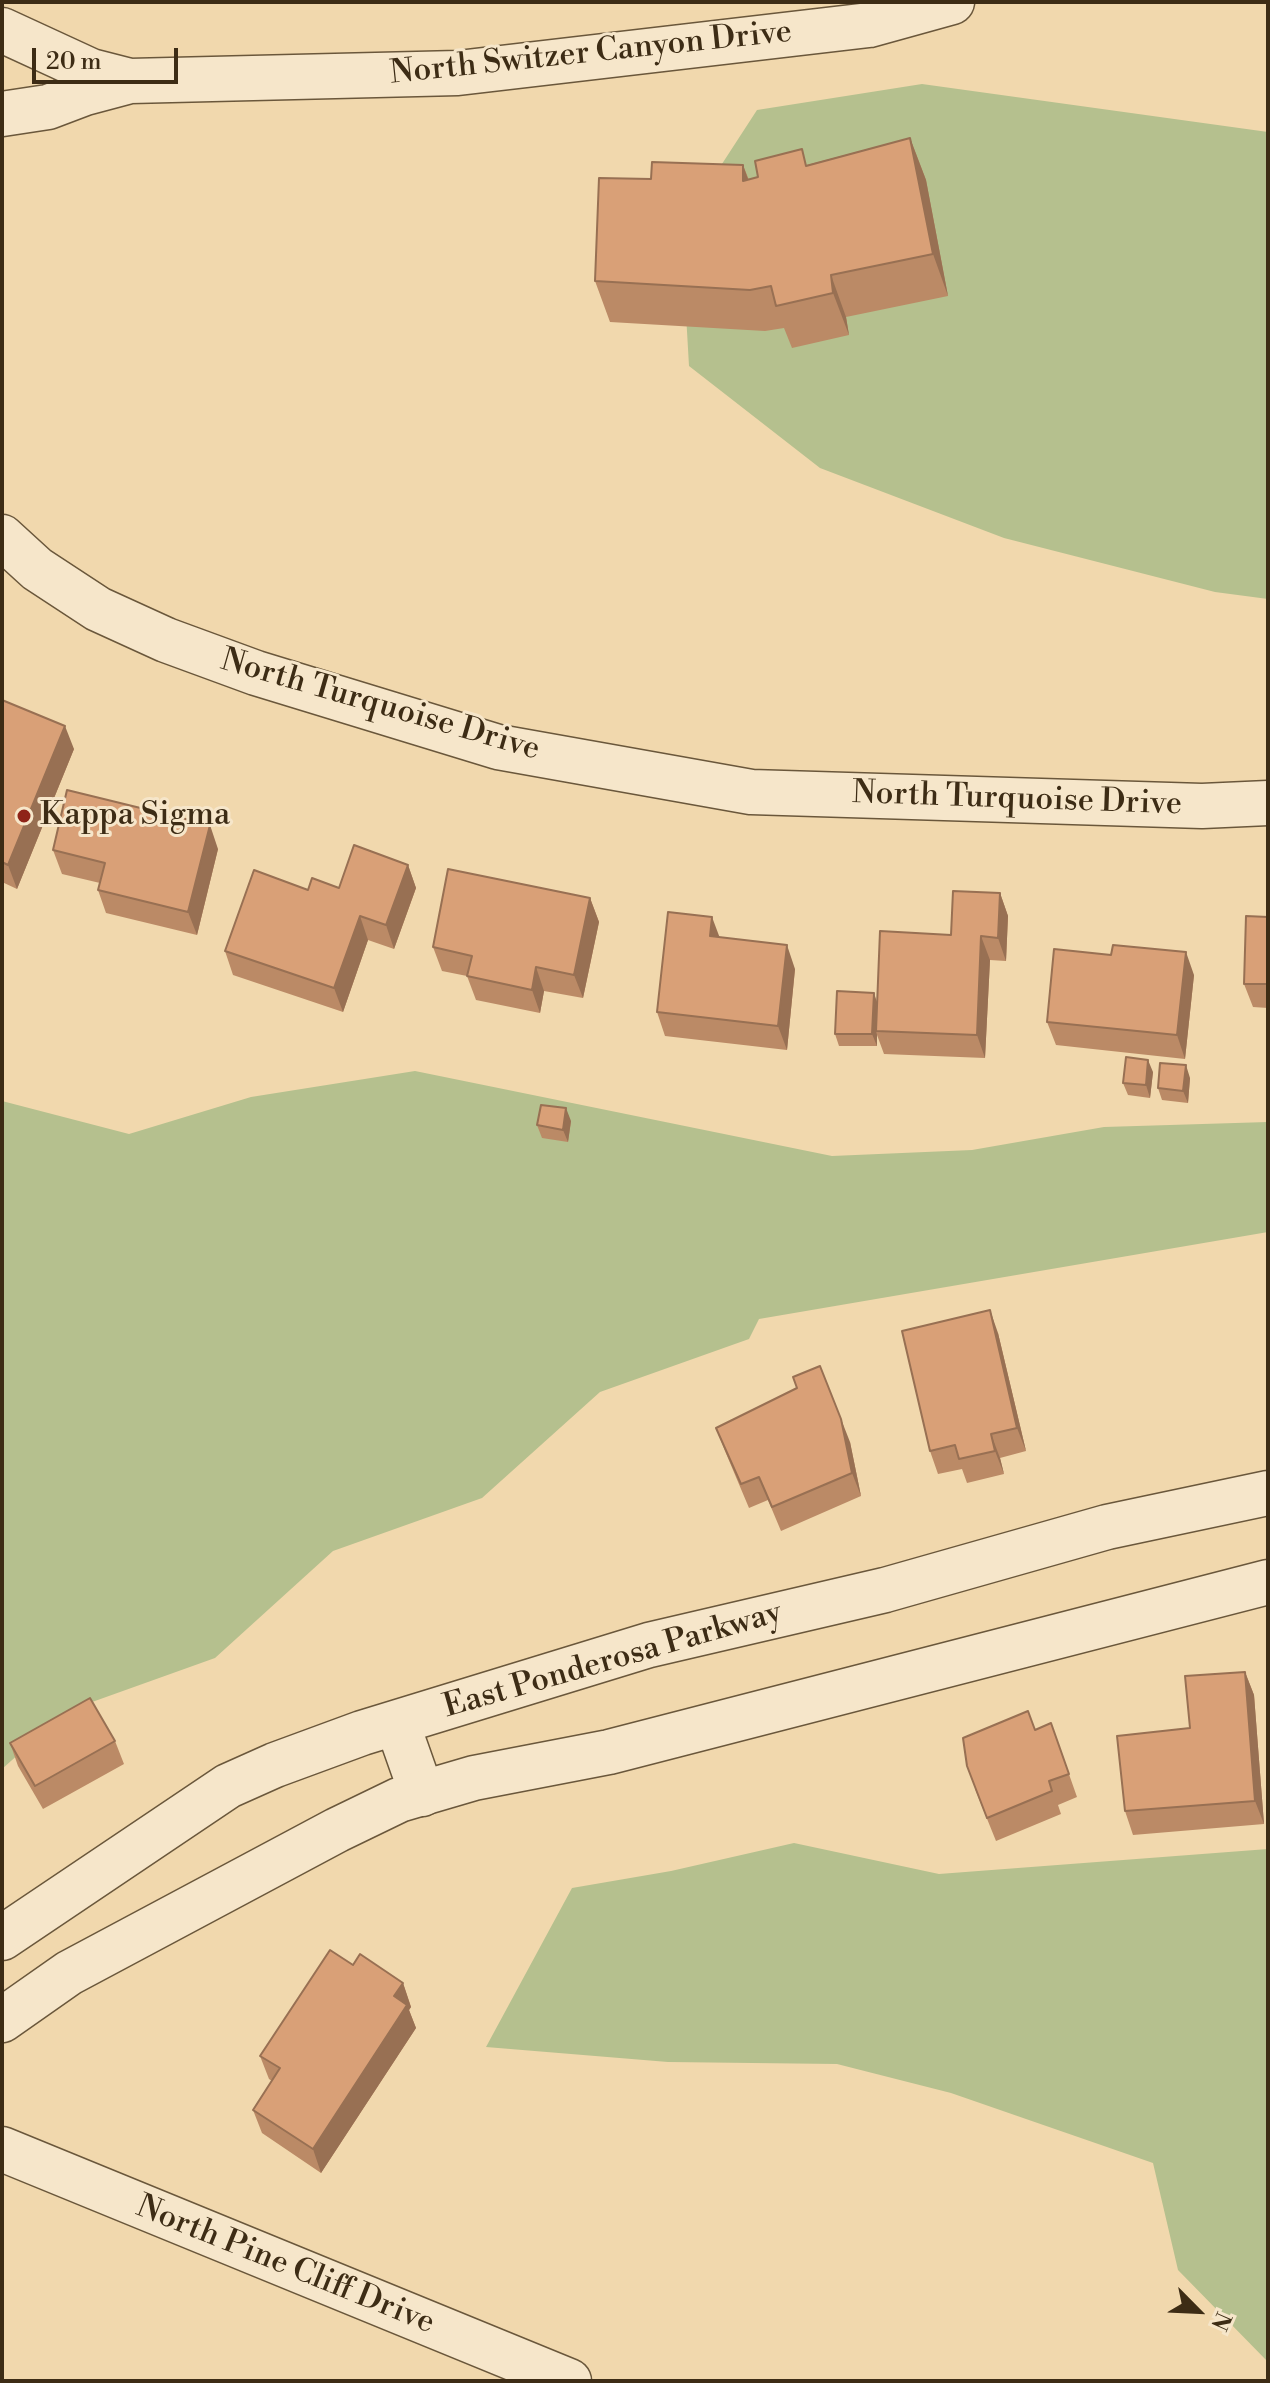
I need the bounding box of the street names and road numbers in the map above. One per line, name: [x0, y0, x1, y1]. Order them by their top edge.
street label: North Switzer Canyon Drive: [388, 14, 794, 94]
street label: North Turquoise Drive: [216, 642, 544, 770]
street label: North Turquoise Drive: [851, 775, 1183, 825]
street label: East Ponderosa Parkway: [439, 1594, 787, 1728]
street label: North Pine Cliff Drive: [130, 2189, 440, 2343]

